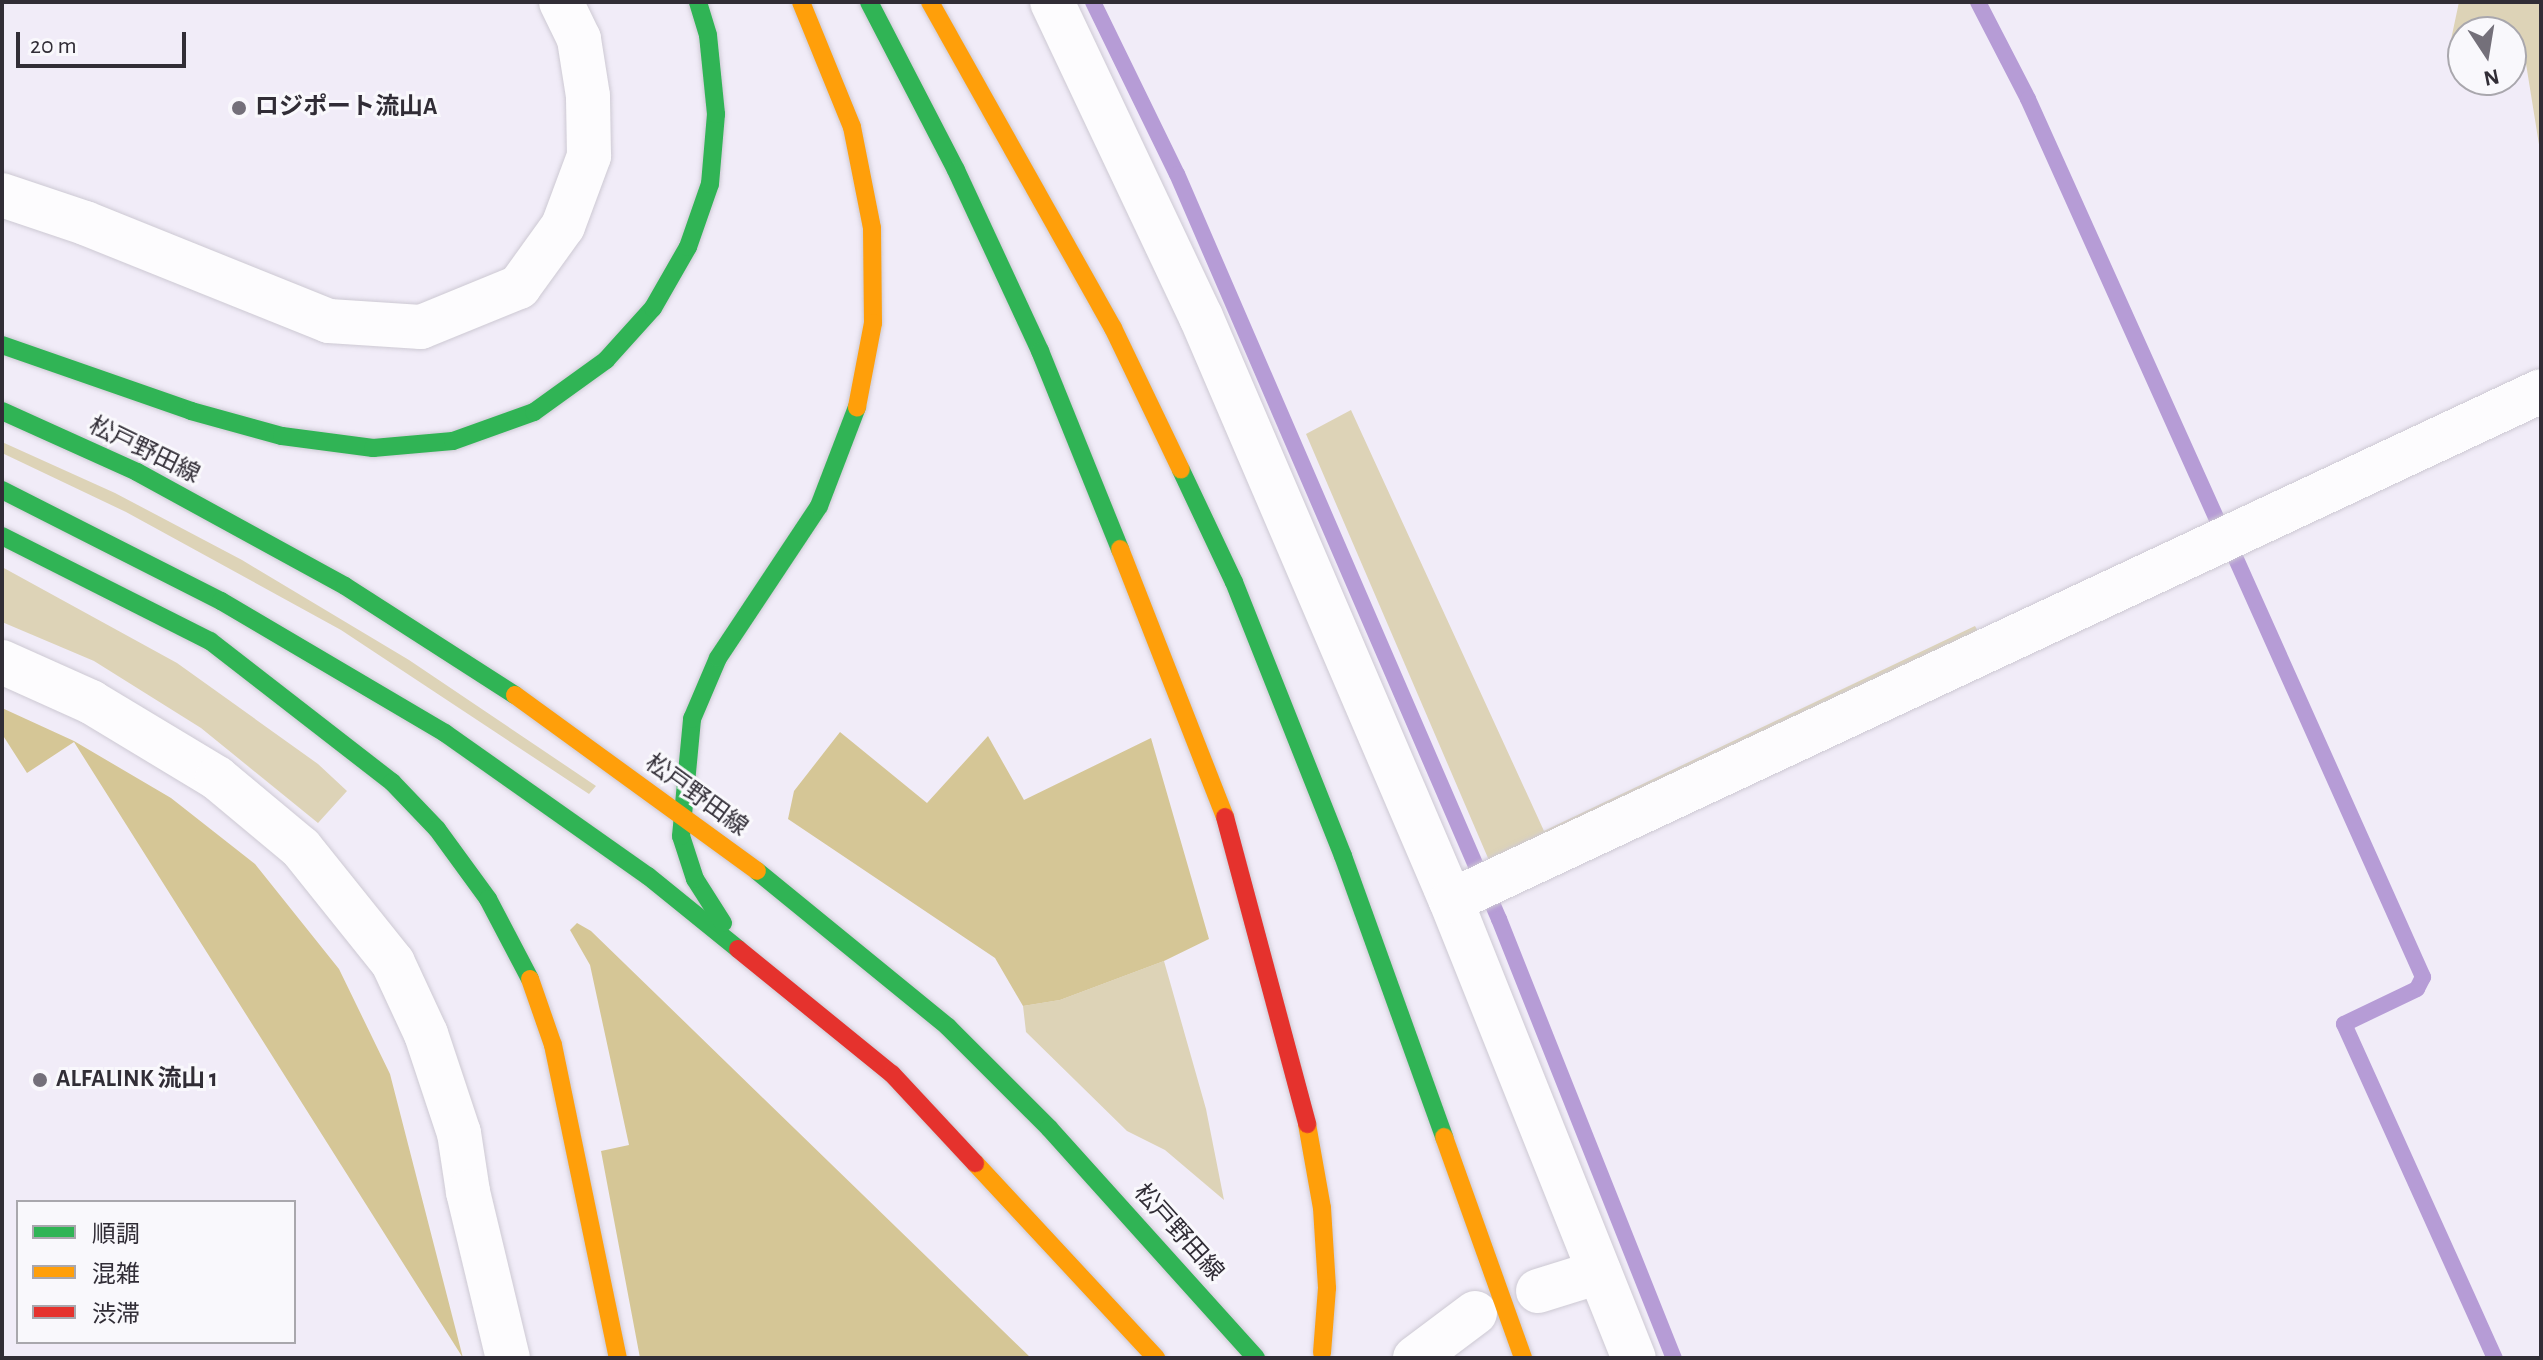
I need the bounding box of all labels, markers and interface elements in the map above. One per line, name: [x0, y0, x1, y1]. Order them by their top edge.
scale bar: [20, 16, 190, 66]
north arrow: [2447, 16, 2527, 96]
text: 20 m: [30, 34, 77, 58]
text: N: [2482, 65, 2501, 90]
place label: ロジポート流山A: [255, 94, 437, 122]
marker: ロジポート流山A: [230, 99, 248, 117]
street label: 松戸野田線: [84, 412, 204, 490]
street label: 松戸野田線: [639, 749, 753, 843]
place label: ALFALINK 流山 1: [56, 1066, 218, 1094]
marker: ALFALINK 流山 1: [31, 1071, 49, 1089]
street label: 松戸野田線: [1127, 1179, 1229, 1287]
legend: [16, 1200, 296, 1344]
text: 順調: [92, 1223, 140, 1247]
text: 混雑: [92, 1263, 140, 1287]
text: 渋滞: [92, 1303, 140, 1327]

